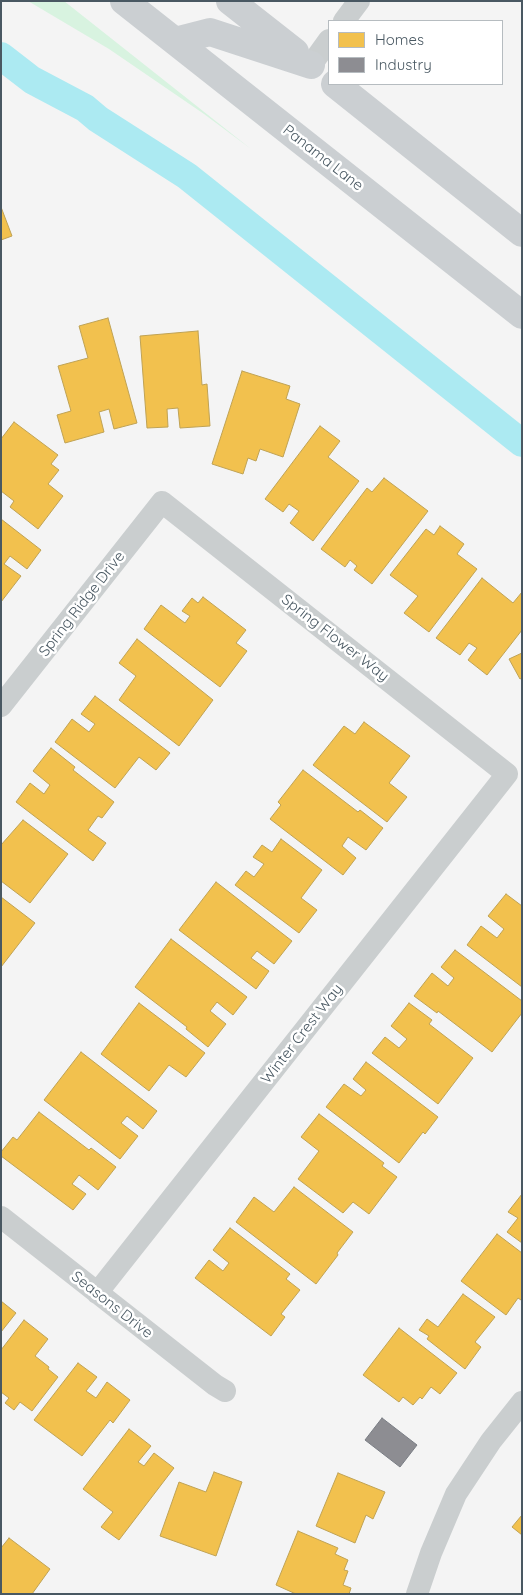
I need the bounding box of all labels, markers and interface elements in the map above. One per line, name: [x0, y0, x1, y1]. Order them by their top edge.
legend: [328, 20, 503, 85]
text: Homes: [375, 30, 424, 49]
text: Industry: [375, 55, 432, 74]
street label: Panama Lane: [279, 121, 367, 195]
street label: Spring Ridge Drive: [35, 548, 129, 660]
street label: Spring Flower Way: [278, 591, 392, 685]
street label: Winter Crest Way: [257, 981, 347, 1087]
street label: Seasons Drive: [68, 1268, 156, 1342]

